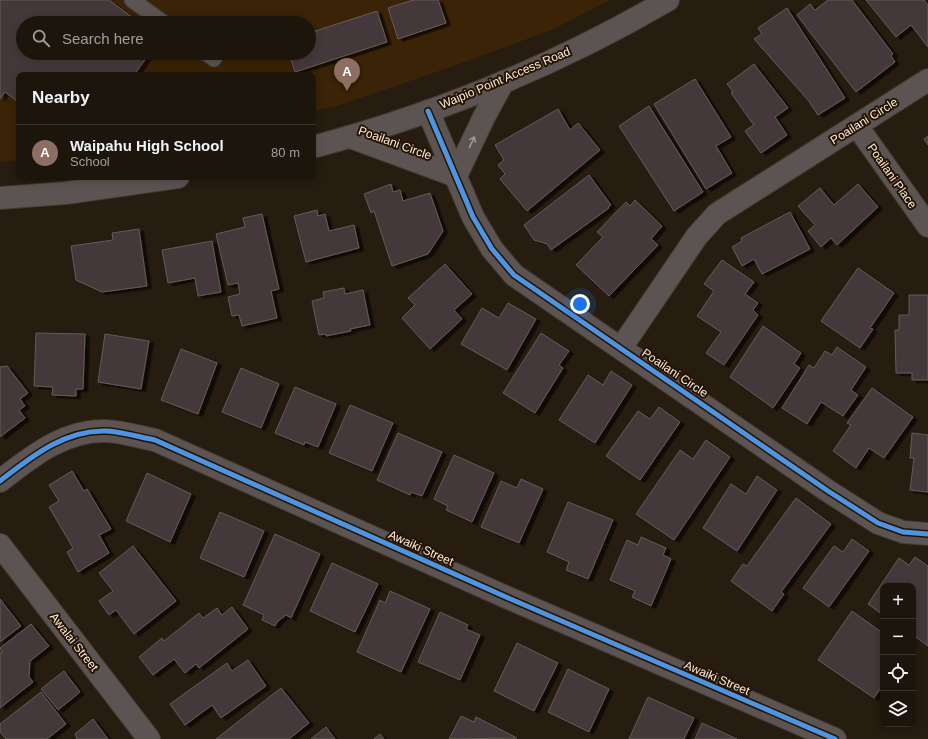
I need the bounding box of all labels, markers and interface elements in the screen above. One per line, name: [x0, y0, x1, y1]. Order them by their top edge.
search box: [16, 16, 316, 60]
icon: search: [30, 27, 52, 49]
text: Search here: [62, 30, 144, 47]
street label: Waipio Point Access Road: [438, 44, 572, 112]
pin: A: [334, 58, 360, 91]
text: Nearby: [32, 88, 90, 107]
street label: Poailani Circle: [828, 95, 901, 147]
street label: Poailani Circle: [357, 123, 434, 163]
one-way arrow: [469, 136, 476, 148]
text: Waipahu High School: [70, 137, 224, 154]
street label: Poailani Place: [864, 141, 920, 211]
text: A: [40, 145, 50, 160]
text: 80 m: [271, 145, 300, 160]
text: School: [70, 154, 110, 169]
your location: [570, 294, 590, 314]
street label: Poailani Circle: [639, 346, 711, 400]
street label: Awaiki Street: [386, 527, 456, 569]
map controls: [880, 583, 916, 727]
button: +: [880, 583, 916, 619]
street label: Awalai Street: [47, 610, 102, 675]
button: −: [880, 619, 916, 655]
button: locate: [880, 655, 916, 691]
street label: Awaiki Street: [682, 658, 752, 698]
button: layers: [880, 691, 916, 727]

